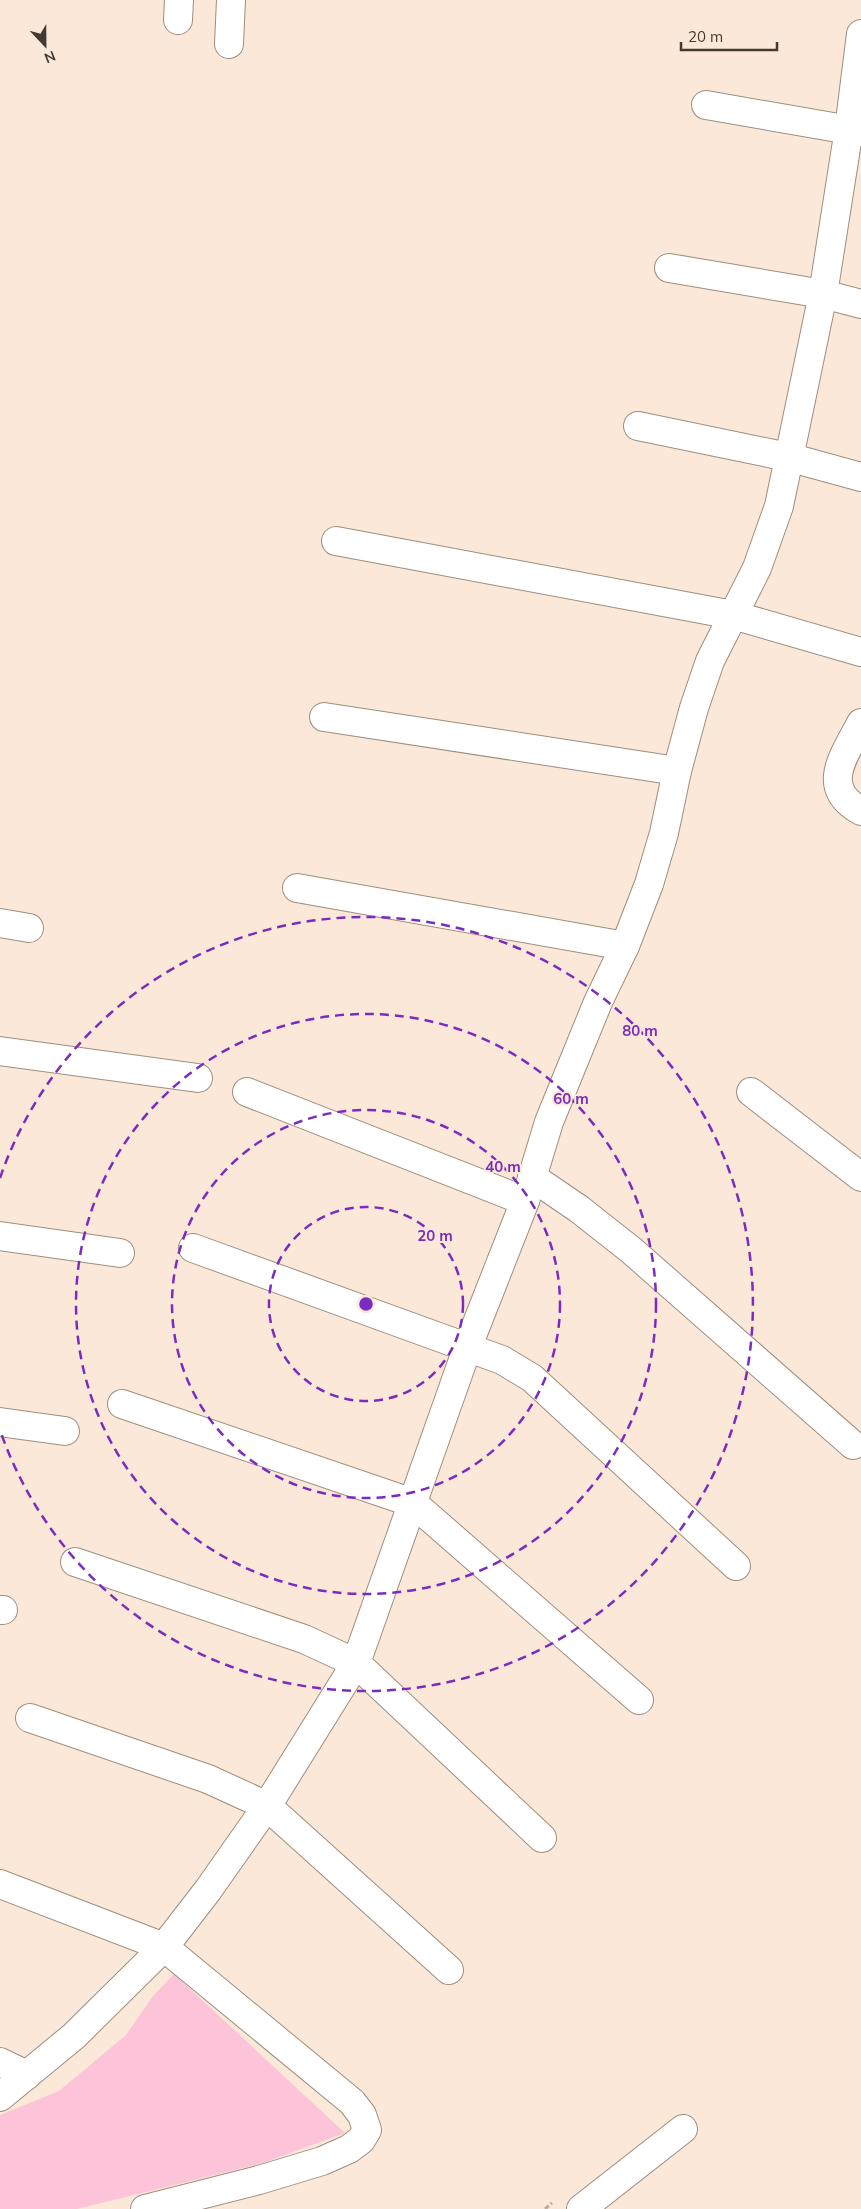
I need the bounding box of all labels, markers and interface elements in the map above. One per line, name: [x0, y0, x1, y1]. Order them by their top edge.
north arrow: [20, 20, 70, 70]
scale bar: [681, 20, 777, 52]
text: 20 m: [688, 27, 723, 46]
text: N: [42, 47, 58, 67]
text: 80 m: [622, 1021, 658, 1040]
text: 60 m: [553, 1089, 589, 1108]
text: 40 m: [485, 1157, 521, 1176]
text: 20 m: [417, 1226, 453, 1245]
centre of rings: [357, 1295, 375, 1313]

